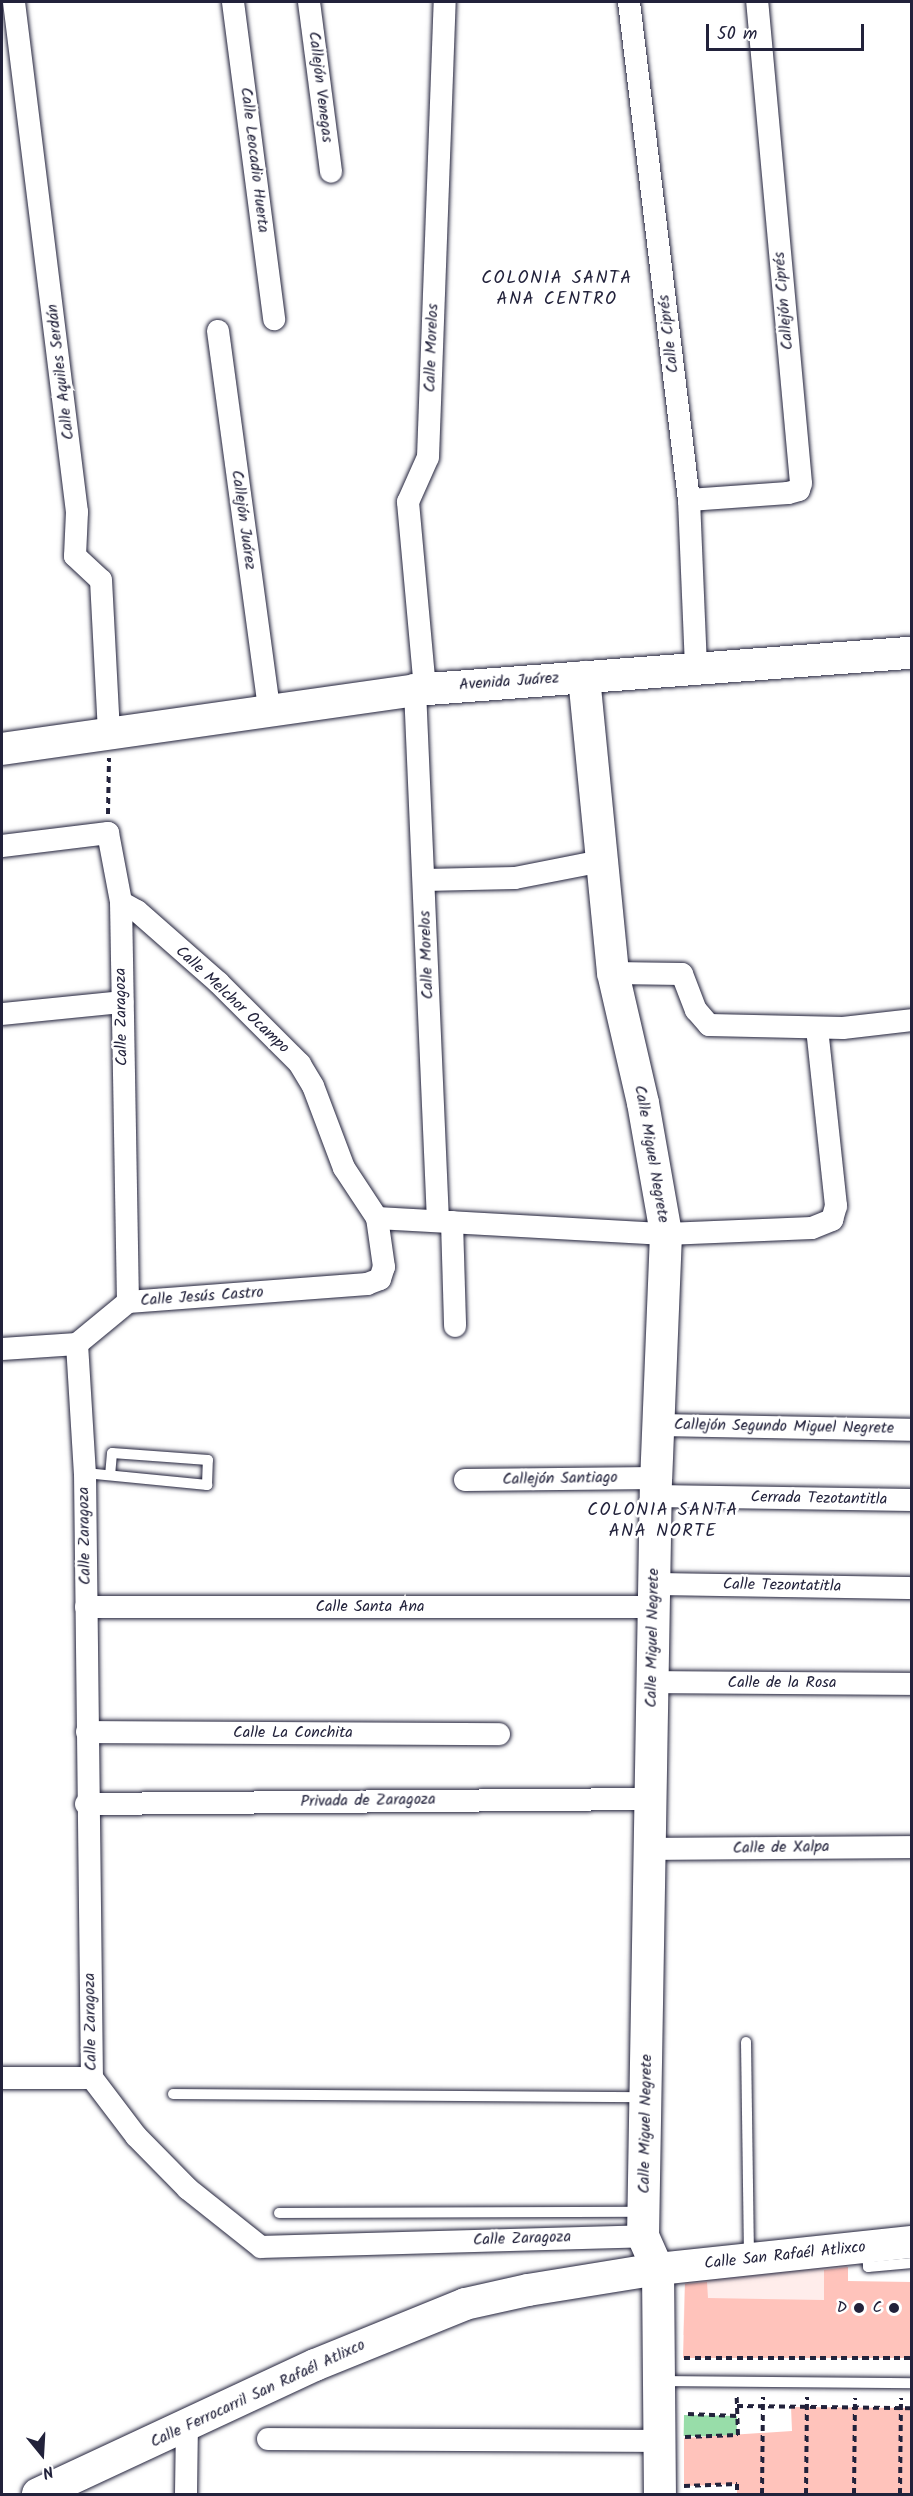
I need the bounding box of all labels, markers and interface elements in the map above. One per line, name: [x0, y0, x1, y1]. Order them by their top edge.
scale bar: [709, 12, 866, 50]
text: 50 m: [717, 20, 757, 49]
street label: Callejón Venegas: [304, 30, 336, 144]
street label: Calle Leocadio Huerta: [236, 86, 272, 234]
street label: Callejón Ciprés: [770, 251, 798, 351]
district label: COLONIA SANTA ANA CENTRO: [481, 269, 633, 312]
street label: Calle Ciprés: [655, 294, 683, 374]
street label: Calle Aquiles Serdán: [43, 303, 79, 441]
street label: Calle Morelos: [421, 303, 443, 393]
street label: Callejón Juárez: [226, 469, 260, 571]
street label: Avenida Juárez: [458, 669, 560, 695]
street label: Calle Morelos: [416, 910, 438, 1000]
street label: Calle Melchor Ocampo: [171, 942, 293, 1058]
street label: Calle Zaragoza: [112, 968, 132, 1066]
street label: Calle Miguel Negrete: [629, 1084, 673, 1224]
street label: Calle Jesús Castro: [140, 1283, 264, 1311]
street label: Callejón Segundo Miguel Negrete: [674, 1415, 894, 1439]
street label: Callejón Santiago: [502, 1468, 618, 1490]
street label: Calle Zaragoza: [75, 1487, 95, 1585]
street label: Cerrada Tezotantitla: [751, 1488, 887, 1510]
district label: COLONIA SANTA ANA NORTE: [587, 1501, 739, 1544]
street label: Calle Miguel Negrete: [642, 1568, 664, 1708]
street label: Calle Tezontatitla: [723, 1575, 841, 1597]
street label: Calle Santa Ana: [316, 1597, 424, 1617]
street label: Calle de la Rosa: [728, 1673, 836, 1693]
street label: Calle La Conchita: [233, 1723, 353, 1743]
street label: Privada de Zaragoza: [300, 1790, 436, 1812]
street label: Calle de Xalpa: [732, 1838, 830, 1858]
street label: Calle Zaragoza: [81, 1973, 101, 2071]
street label: Calle Miguel Negrete: [635, 2054, 657, 2194]
street label: Calle Zaragoza: [473, 2228, 571, 2250]
street label: Calle San Rafaél Atlixco: [703, 2238, 867, 2274]
place label: D: [837, 2298, 847, 2318]
place label: C: [872, 2298, 882, 2318]
marker: D: [852, 2301, 866, 2315]
marker: C: [887, 2301, 901, 2315]
street label: Calle Ferrocarril San Rafaél Atlixco: [148, 2336, 368, 2452]
north arrow: [12, 2424, 72, 2484]
text: N: [39, 2458, 56, 2485]

